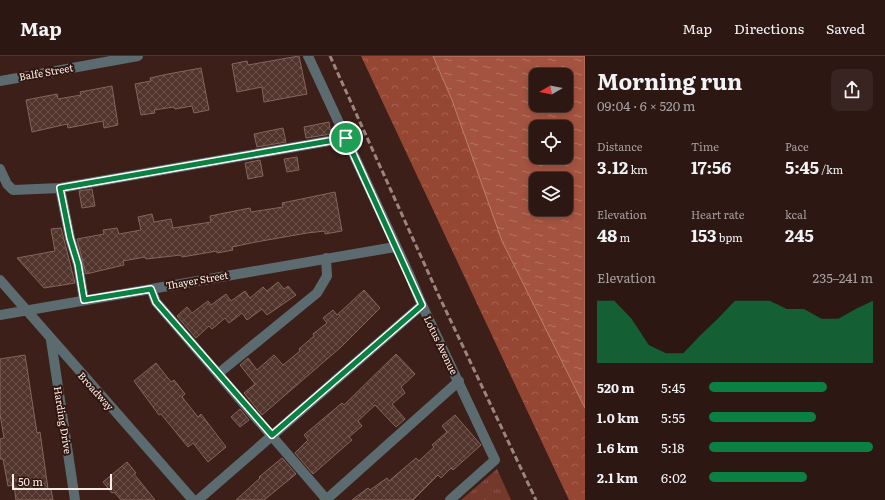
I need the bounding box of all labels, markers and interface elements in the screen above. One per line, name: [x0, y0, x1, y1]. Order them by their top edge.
text: Map: [20, 14, 62, 42]
text: Map: [682, 18, 712, 38]
text: Directions: [734, 18, 804, 38]
text: Saved: [826, 18, 865, 38]
street label: Balfe Street: [18, 59, 74, 84]
text: Morning run: [597, 64, 742, 97]
north arrow: [529, 68, 573, 112]
map controls: [529, 68, 573, 216]
button: share: [831, 69, 873, 111]
text: 09:04 · 6 × 520 m: [597, 96, 695, 115]
button: locate: [529, 120, 573, 164]
pin: [329, 121, 363, 155]
icon: arrive: [335, 127, 357, 149]
text: Distance: [597, 138, 642, 154]
text: Time: [691, 138, 719, 154]
text: Pace: [785, 138, 809, 154]
text: 3.12: [597, 154, 628, 179]
text: 17:56: [691, 154, 731, 179]
text: 5:45: [785, 154, 819, 179]
text: km: [628, 161, 648, 177]
text: /km: [819, 161, 843, 177]
button: layers: [529, 172, 573, 216]
text: Elevation: [597, 206, 647, 222]
text: Heart rate: [691, 206, 744, 222]
text: kcal: [785, 206, 807, 222]
text: 48: [597, 222, 617, 247]
text: 153: [691, 222, 717, 247]
text: 245: [785, 222, 814, 247]
text: m: [617, 229, 630, 245]
text: bpm: [717, 229, 743, 245]
street label: Thayer Street: [165, 267, 229, 292]
text: Elevation: [597, 268, 656, 287]
text: 235–241 m: [813, 268, 873, 287]
street label: Lotus Avenue: [421, 313, 462, 377]
street label: Broadway: [75, 368, 118, 414]
text: 520 m: [597, 378, 635, 397]
text: 5:45: [661, 378, 685, 397]
street label: Harding Drive: [51, 385, 76, 455]
text: 1.0 km: [597, 408, 639, 427]
text: 5:55: [661, 408, 685, 427]
text: 1.6 km: [597, 438, 639, 457]
text: 5:18: [661, 438, 684, 457]
text: 2.1 km: [597, 468, 638, 487]
text: 6:02: [661, 468, 686, 487]
scale bar: [12, 472, 112, 491]
text: 50 m: [18, 473, 43, 489]

